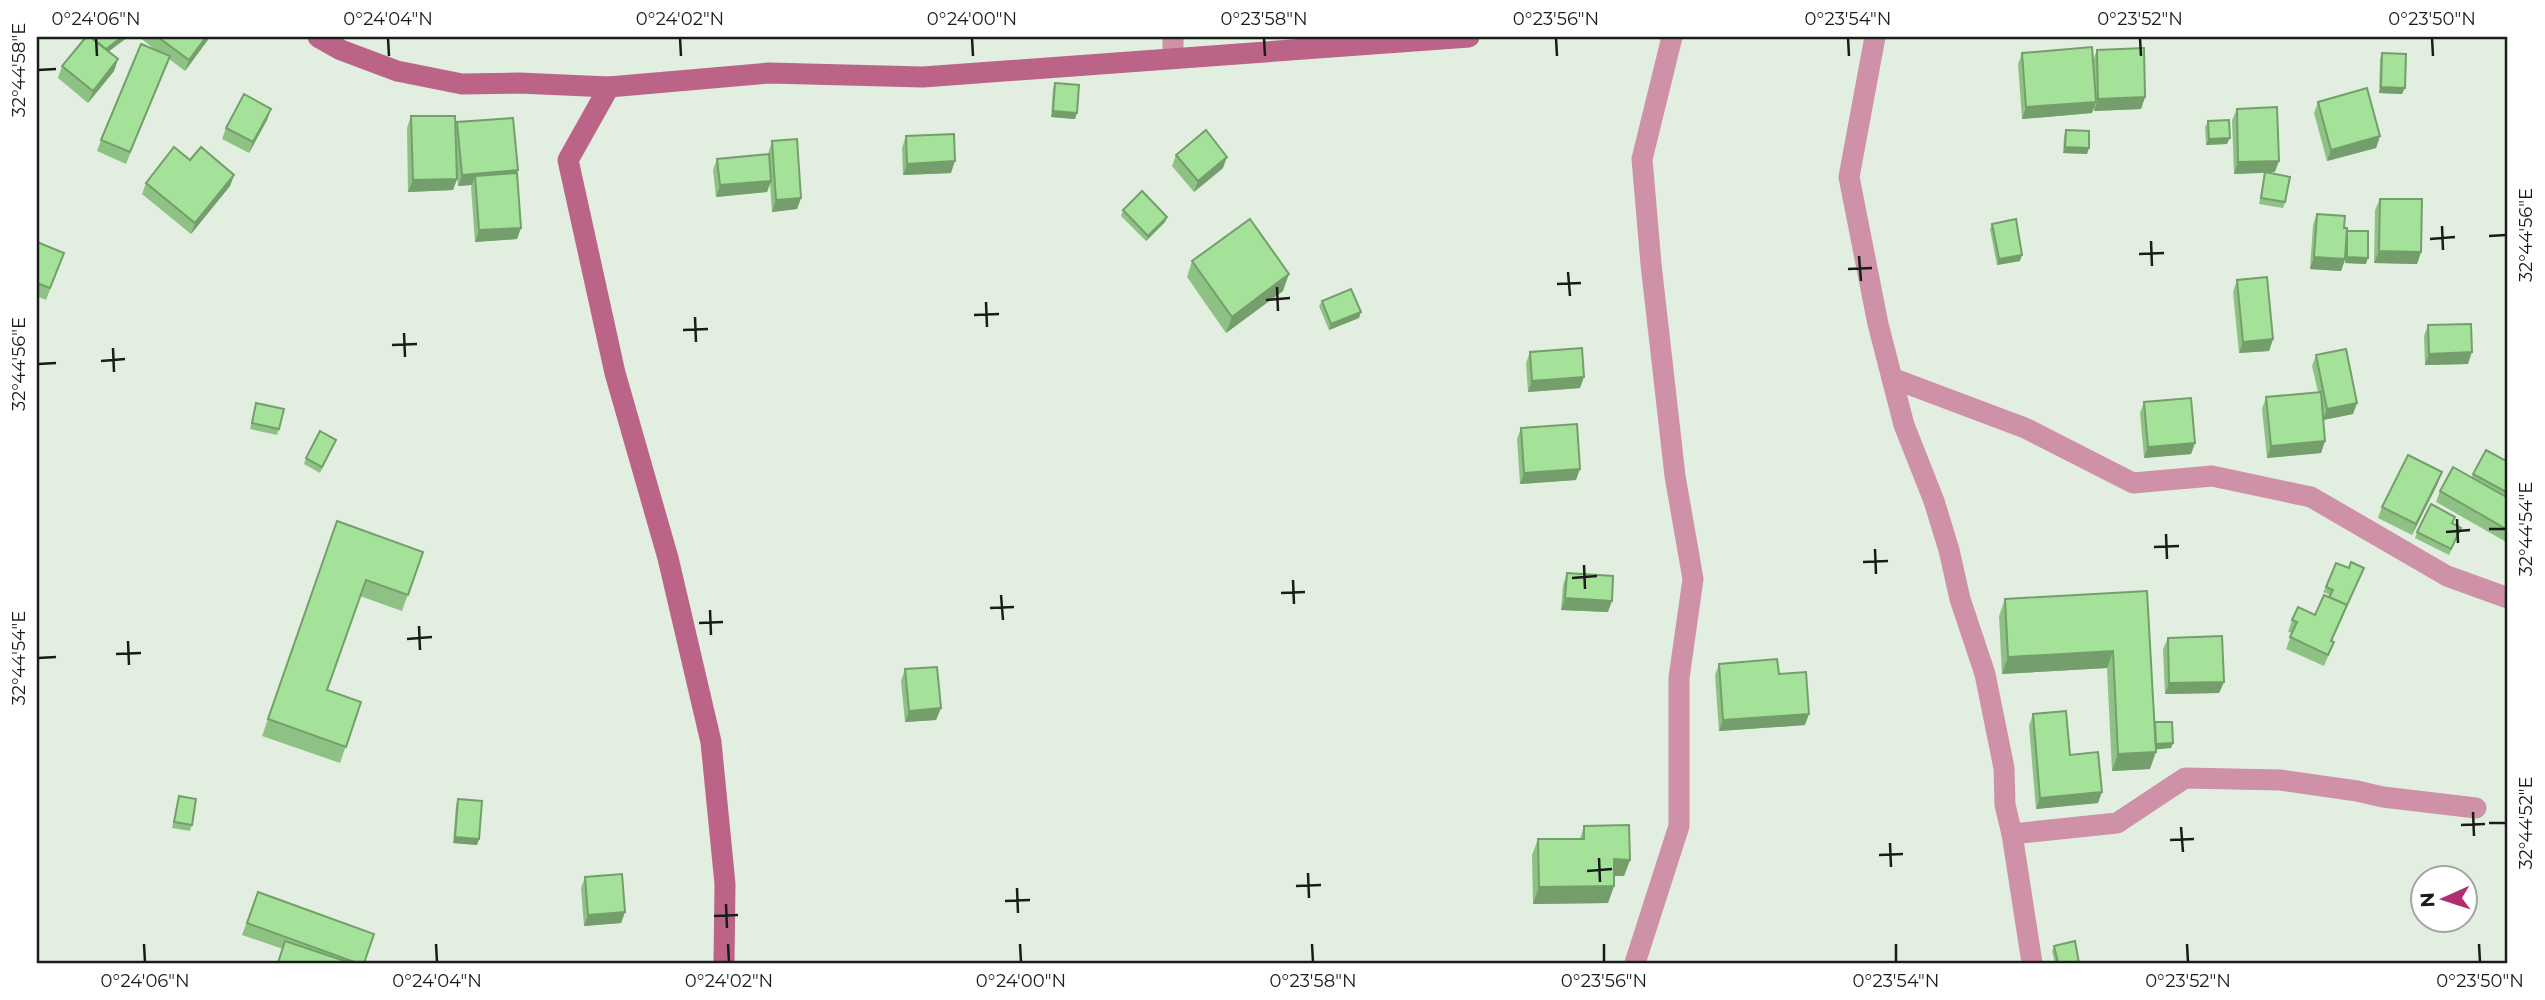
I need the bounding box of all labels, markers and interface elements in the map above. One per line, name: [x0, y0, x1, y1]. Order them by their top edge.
text: 0°24'06"N: [51, 8, 141, 30]
text: 0°24'04"N: [343, 8, 433, 30]
text: 0°24'02"N: [636, 8, 724, 30]
text: 0°24'00"N: [927, 8, 1017, 30]
text: 0°23'58"N: [1220, 8, 1308, 30]
text: 0°23'56"N: [1513, 8, 1599, 30]
text: 0°23'54"N: [1805, 8, 1891, 30]
text: 0°23'52"N: [2097, 8, 2183, 30]
text: 0°23'50"N: [2388, 8, 2476, 30]
text: 32°44'58"E: [8, 23, 30, 117]
text: 32°44'56"E: [2515, 188, 2537, 282]
text: 32°44'56"E: [8, 317, 30, 411]
text: 32°44'54"E: [2515, 482, 2537, 576]
text: 32°44'54"E: [8, 611, 30, 705]
text: 32°44'52"E: [2515, 776, 2537, 870]
north arrow: [2408, 864, 2478, 934]
text: N: [2416, 892, 2439, 908]
text: 0°24'06"N: [100, 970, 190, 992]
text: 0°24'04"N: [392, 970, 482, 992]
text: 0°24'02"N: [685, 970, 773, 992]
text: 0°24'00"N: [976, 970, 1066, 992]
text: 0°23'58"N: [1269, 970, 1357, 992]
text: 0°23'56"N: [1561, 970, 1647, 992]
text: 0°23'54"N: [1853, 970, 1939, 992]
text: 0°23'52"N: [2145, 970, 2231, 992]
text: 0°23'50"N: [2436, 970, 2524, 992]

